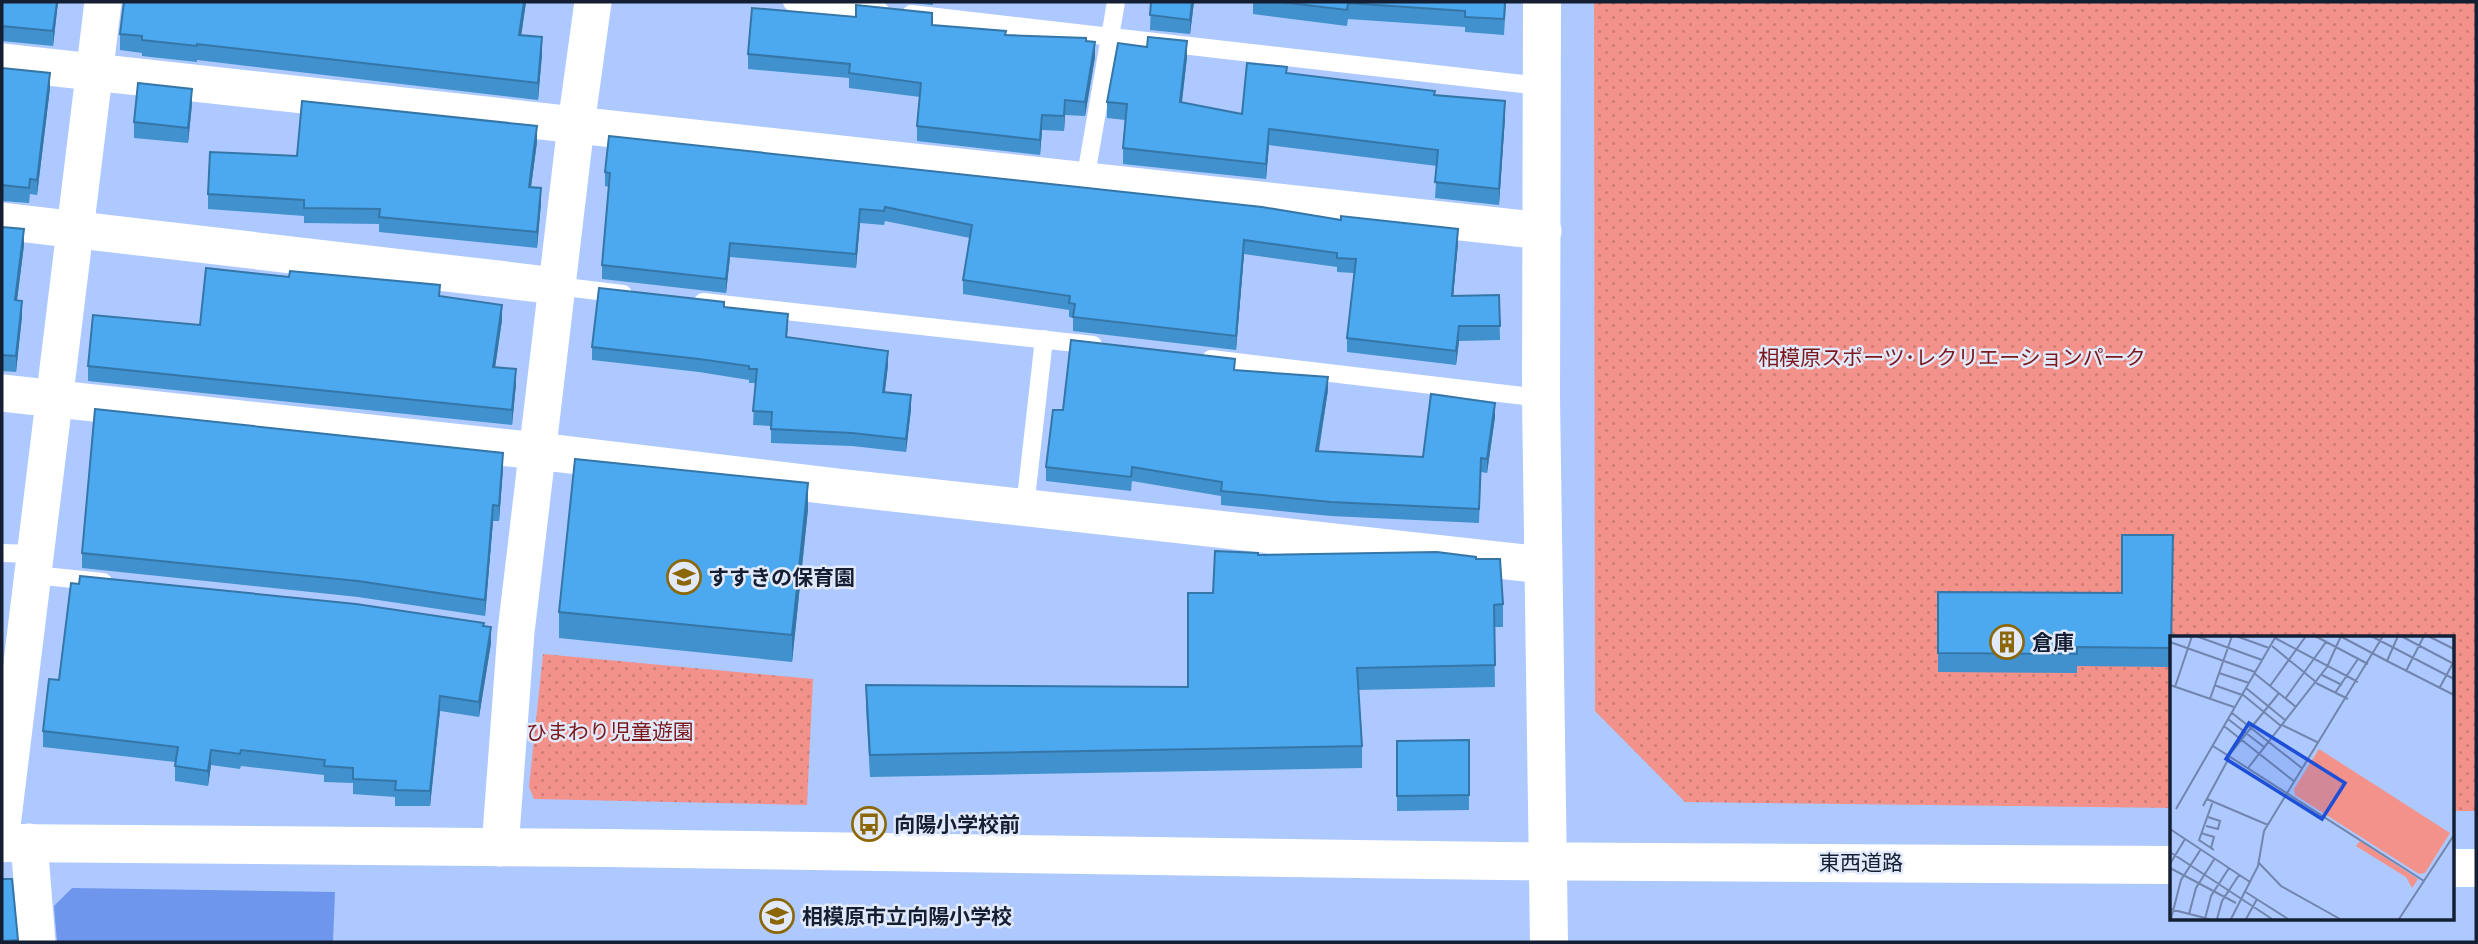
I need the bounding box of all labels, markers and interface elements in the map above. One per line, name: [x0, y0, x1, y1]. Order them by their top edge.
park label: 相模原スポーツ･レクリエーションパーク: [1758, 343, 2146, 371]
school or university icon: すすきの保育園: [665, 558, 703, 596]
place label: すすきの保育園: [708, 563, 855, 591]
building icon: 倉庫: [1988, 623, 2026, 661]
place label: 倉庫: [2032, 628, 2074, 656]
inset map: [2170, 636, 2454, 920]
park label: ひまわり児童遊園: [526, 717, 694, 745]
bus stop icon: 向陽小学校前: [850, 805, 888, 843]
place label: 向陽小学校前: [894, 810, 1020, 838]
street label: 東西道路: [1819, 848, 1903, 876]
school or university icon: 相模原市立向陽小学校: [758, 897, 796, 935]
place label: 相模原市立向陽小学校: [802, 902, 1012, 930]

